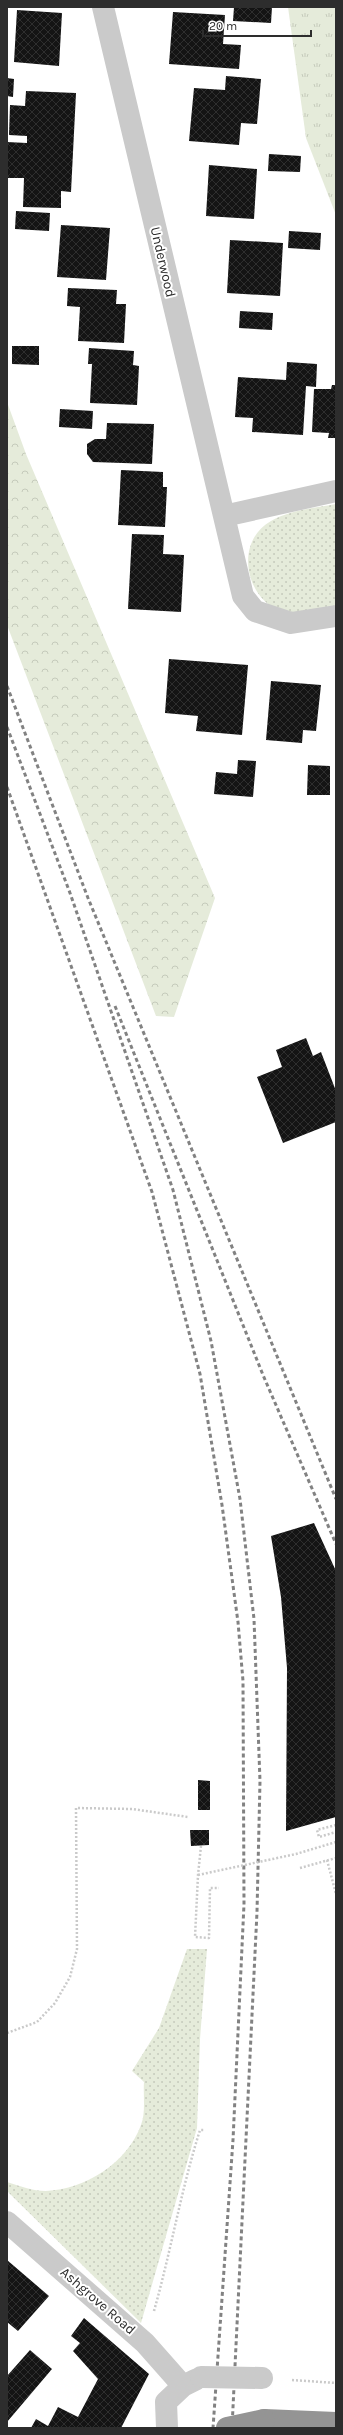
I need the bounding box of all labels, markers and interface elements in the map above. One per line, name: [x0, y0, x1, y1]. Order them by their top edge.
scale bar: [203, 12, 311, 38]
text: 20 m: [209, 19, 237, 33]
street label: Underwood: [147, 225, 179, 299]
street label: Ashgrove Road: [57, 2264, 139, 2338]

